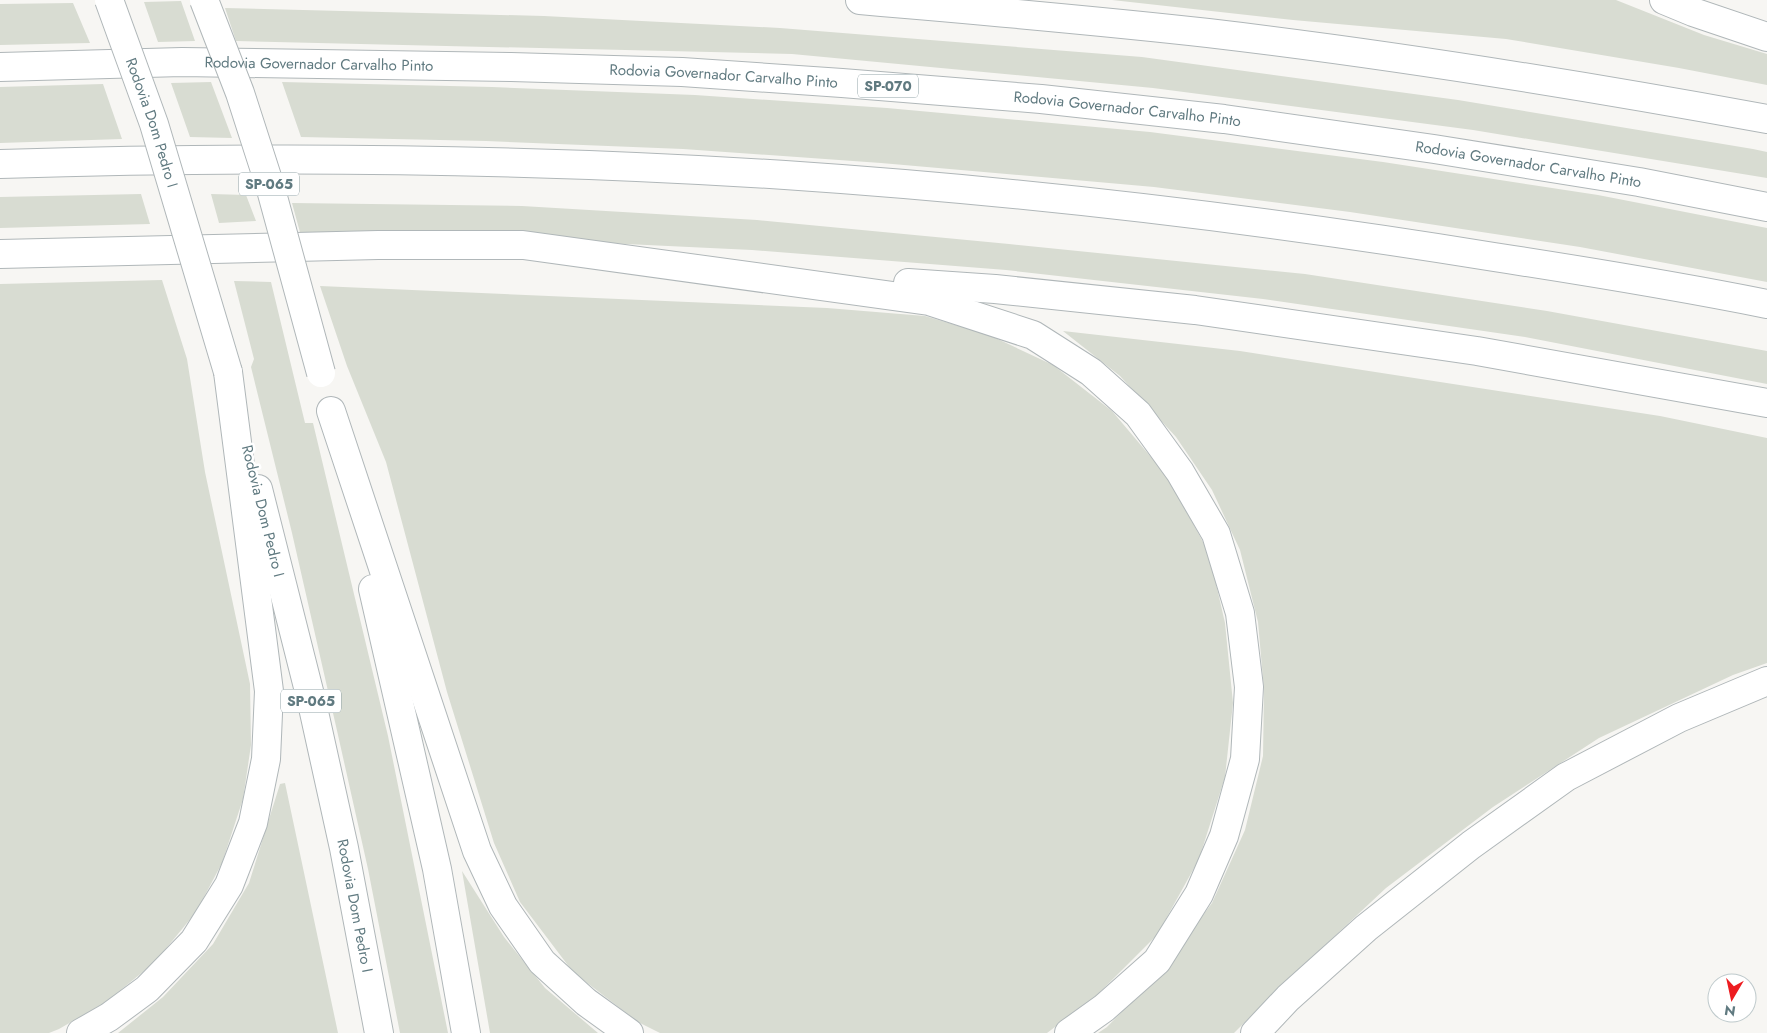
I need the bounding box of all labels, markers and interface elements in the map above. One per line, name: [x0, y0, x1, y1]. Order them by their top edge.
street label: Rodovia Governador Carvalho Pinto: [204, 51, 433, 77]
street label: Rodovia Dom Pedro I: [120, 55, 183, 190]
street label: Rodovia Governador Carvalho Pinto: [609, 59, 839, 94]
road number: SP-070: [858, 74, 918, 98]
street label: Rodovia Governador Carvalho Pinto: [1013, 86, 1242, 132]
street label: Rodovia Governador Carvalho Pinto: [1414, 135, 1643, 193]
road number: SP-065: [239, 172, 299, 195]
street label: Rodovia Dom Pedro I: [236, 443, 290, 579]
road number: SP-065: [281, 689, 341, 712]
street label: Rodovia Dom Pedro I: [331, 837, 378, 974]
north arrow: [1707, 973, 1757, 1023]
text: N: [1723, 1000, 1737, 1022]

